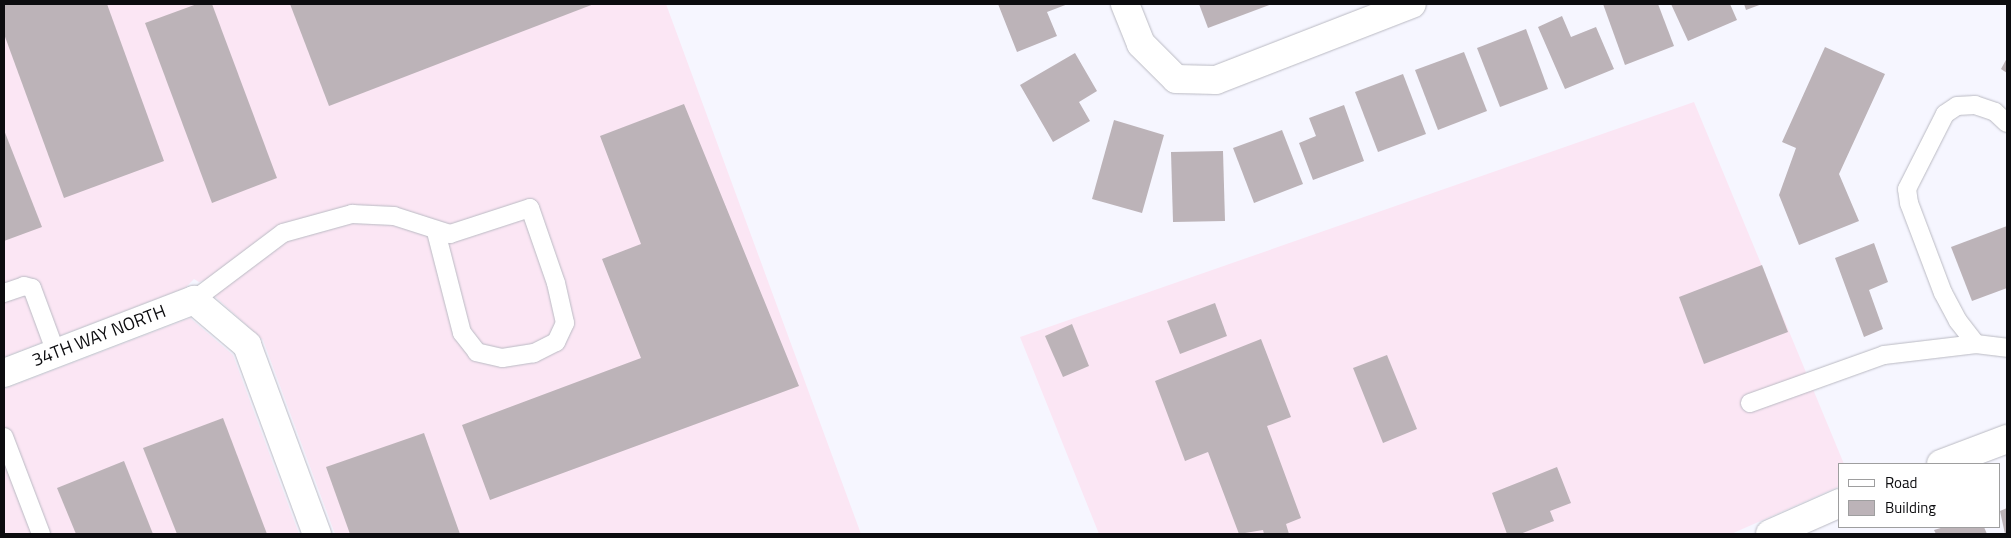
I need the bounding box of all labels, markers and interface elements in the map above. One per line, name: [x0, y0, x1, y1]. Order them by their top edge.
street label: 34TH WAY NORTH: [29, 301, 169, 371]
legend: [1838, 463, 2001, 528]
text: Road: [1885, 471, 1917, 494]
text: Building: [1885, 496, 1936, 519]

